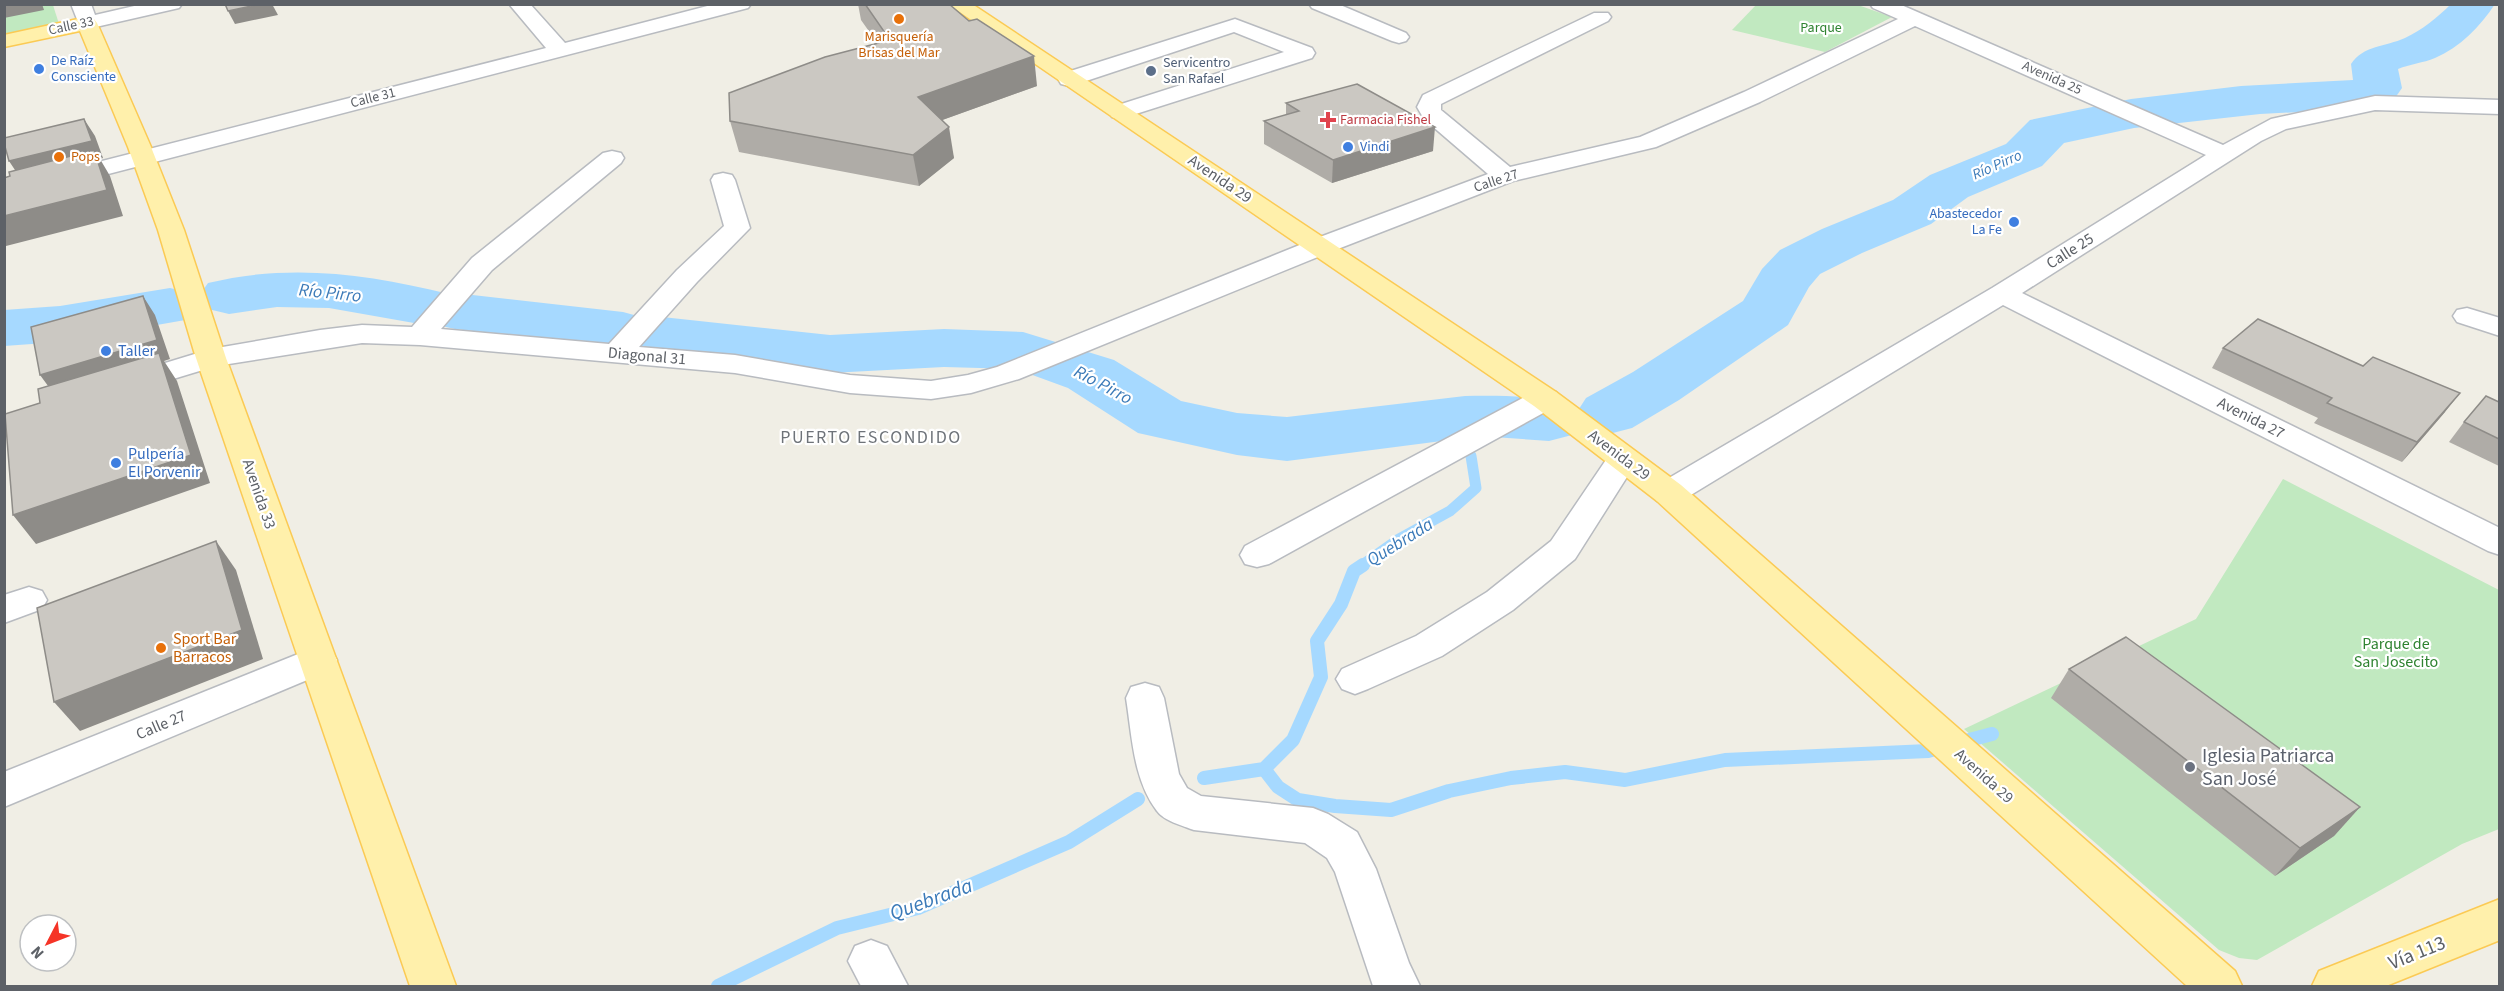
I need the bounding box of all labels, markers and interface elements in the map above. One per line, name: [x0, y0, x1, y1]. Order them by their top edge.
street label: Calle 33: [46, 11, 96, 41]
marker: Marisquería Brisas del Mar: [892, 12, 906, 26]
park label: Parque: [1800, 18, 1842, 38]
place label: Marisquería Brisas del Mar: [858, 27, 940, 63]
place label: De Raíz Consciente: [51, 51, 116, 87]
place label: Servicentro San Rafael: [1163, 53, 1230, 89]
street label: Avenida 25: [2019, 56, 2085, 100]
marker: De Raíz Consciente: [32, 62, 46, 76]
marker: Servicentro San Rafael: [1144, 64, 1158, 78]
street label: Calle 31: [348, 83, 398, 113]
place label: Farmacia Fishel: [1340, 110, 1431, 130]
marker: Farmacia Fishel: [1321, 113, 1335, 127]
place label: Vindi: [1360, 137, 1390, 157]
marker: Vindi: [1341, 140, 1355, 154]
water label: Río Pirro: [1969, 145, 2025, 185]
place label: Pops: [71, 147, 100, 167]
marker: Pops: [52, 150, 66, 164]
street label: Avenida 29: [1184, 150, 1256, 208]
street label: Calle 27: [1471, 164, 1521, 198]
place label: Abastecedor La Fe: [1929, 204, 2002, 240]
marker: Abastecedor La Fe: [2007, 215, 2021, 229]
street label: Calle 25: [2042, 228, 2098, 274]
water label: Río Pirro: [298, 277, 362, 309]
place label: Taller: [118, 340, 156, 362]
street label: Diagonal 31: [607, 342, 687, 370]
marker: Taller: [99, 344, 113, 358]
water label: Río Pirro: [1069, 359, 1137, 411]
street label: Avenida 27: [2214, 392, 2288, 444]
street label: Avenida 29: [1583, 424, 1655, 486]
district label: PUERTO ESCONDIDO: [780, 425, 962, 450]
place label: Pulpería El Porvenir: [128, 443, 201, 483]
marker: Pulpería El Porvenir: [109, 456, 123, 470]
street label: Avenida 33: [237, 456, 281, 532]
water label: Quebrada: [1362, 512, 1438, 572]
place label: Sport Bar Barracos: [173, 628, 237, 668]
park label: Parque de San Josecito: [2354, 633, 2438, 673]
marker: Sport Bar Barracos: [154, 641, 168, 655]
street label: Calle 27: [133, 705, 189, 745]
place label: Iglesia Patriarca San José: [2202, 742, 2334, 793]
street label: Avenida 29: [1950, 744, 2018, 809]
marker: Iglesia Patriarca San José: [2183, 760, 2197, 774]
water label: Quebrada: [885, 870, 977, 928]
north arrow: [18, 913, 78, 973]
street label: Vía 113: [2384, 929, 2450, 977]
text: N: [26, 941, 49, 964]

